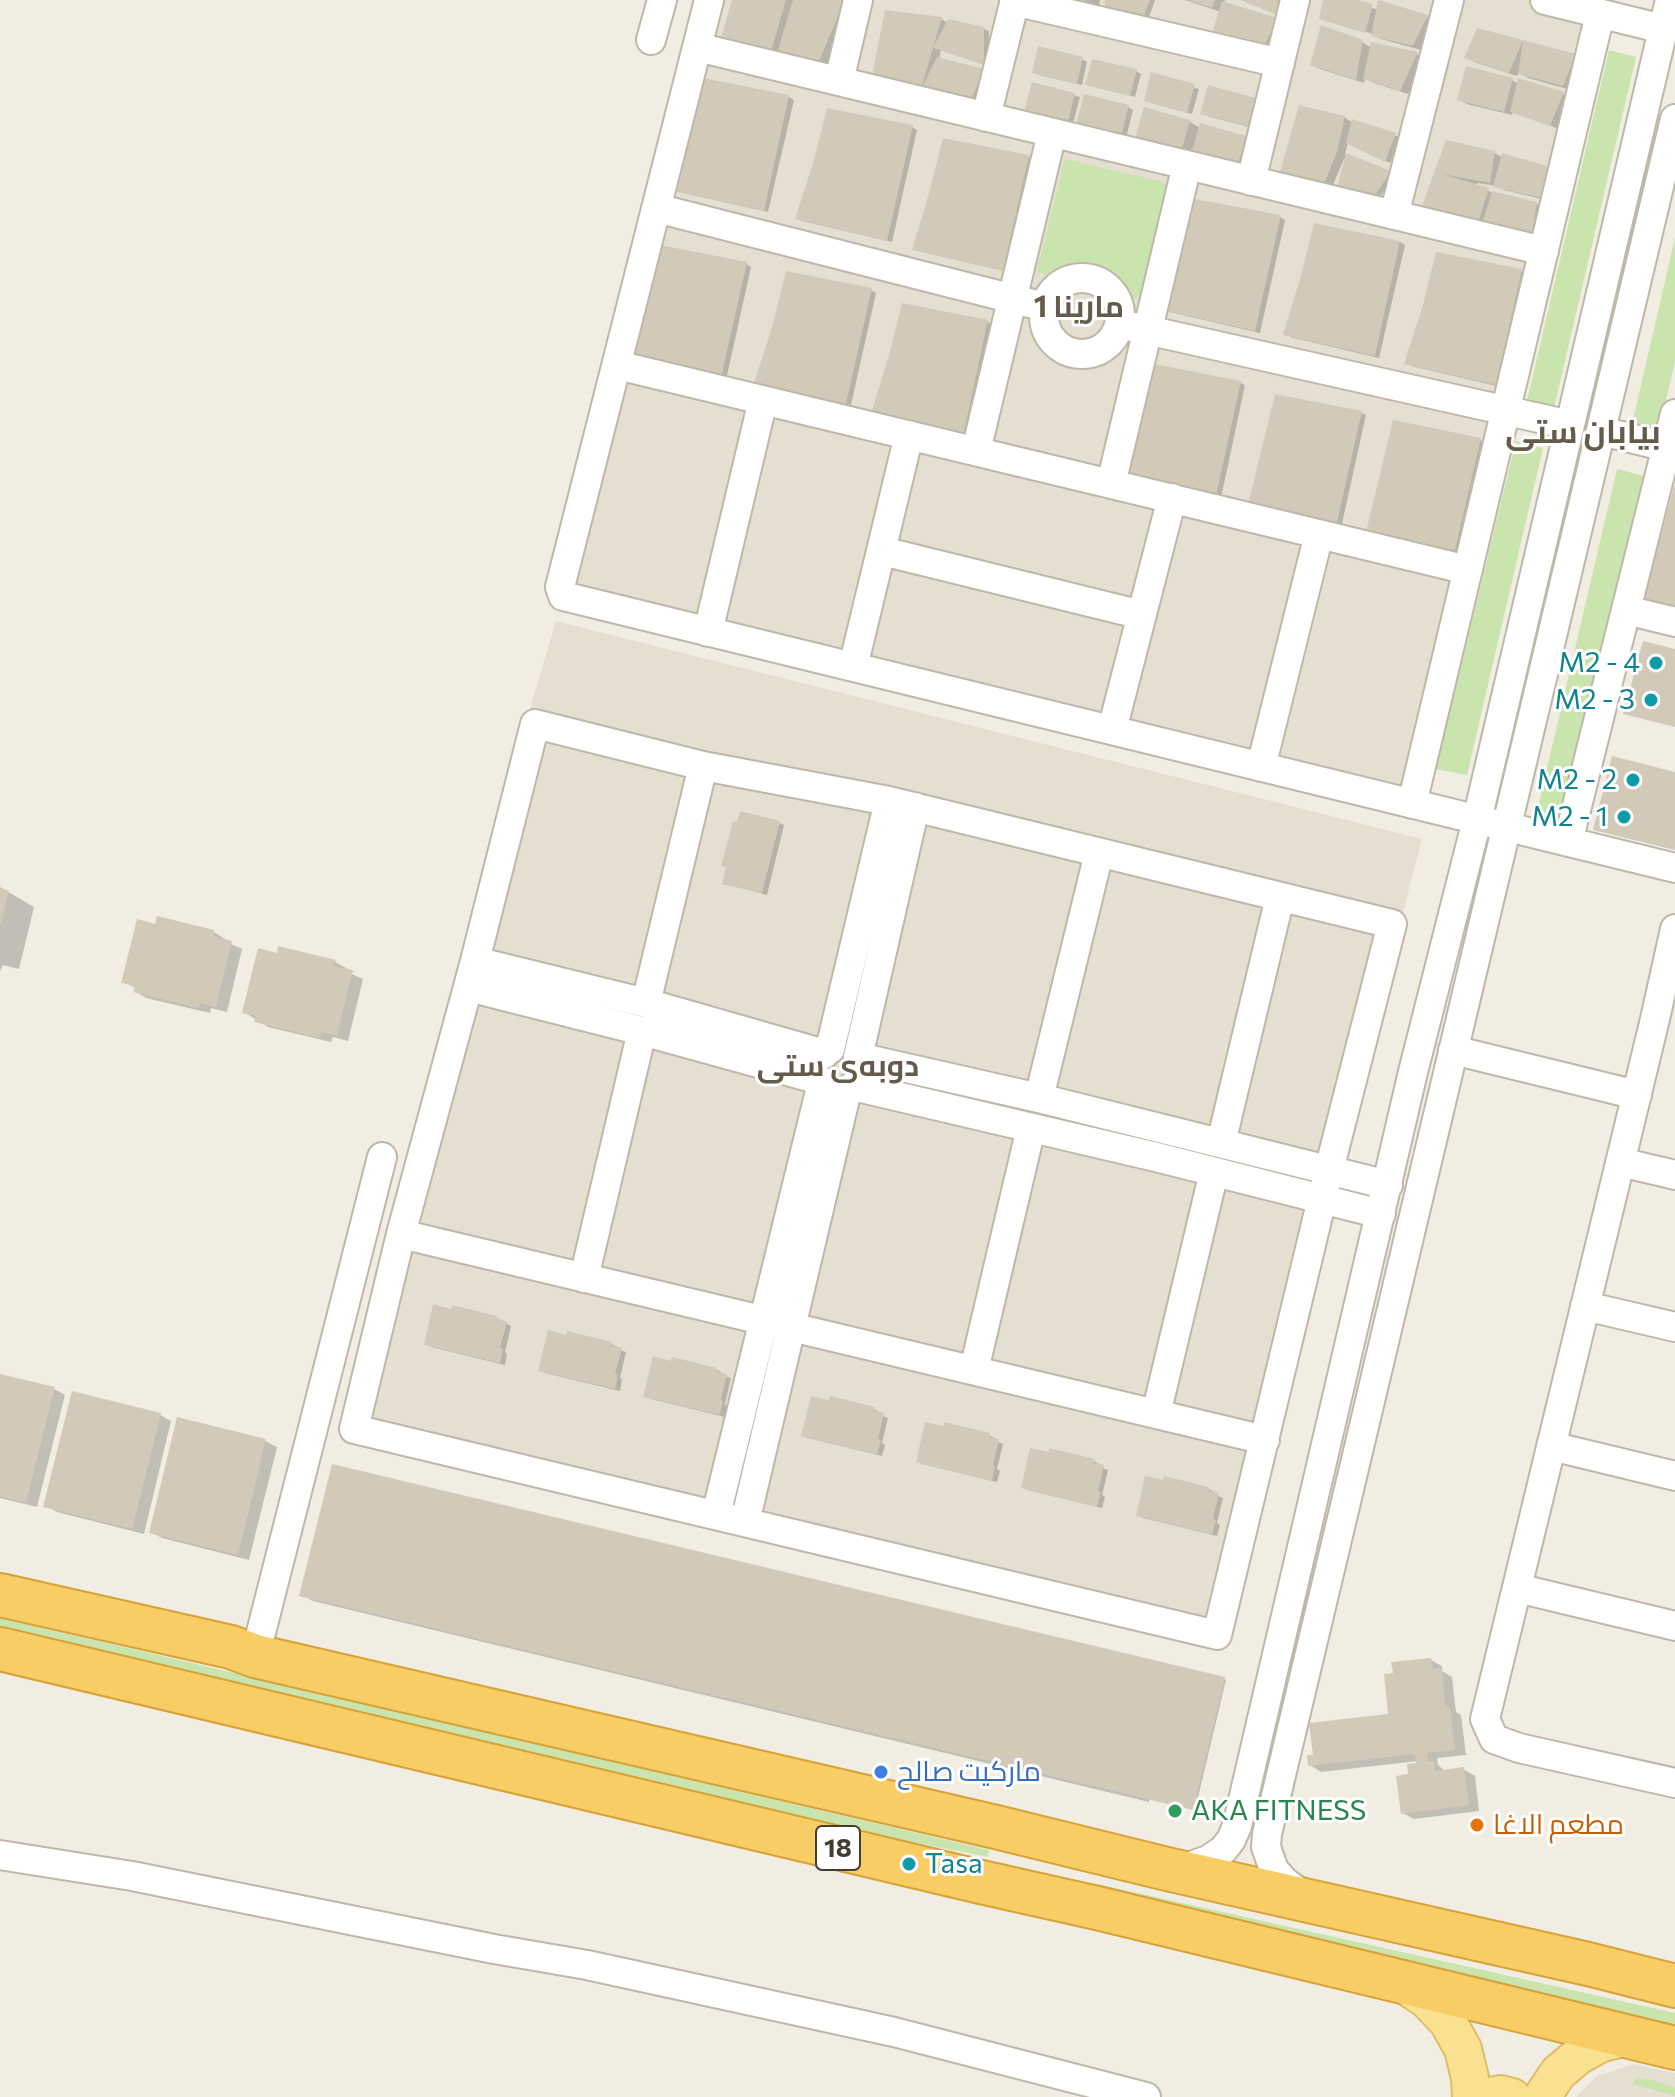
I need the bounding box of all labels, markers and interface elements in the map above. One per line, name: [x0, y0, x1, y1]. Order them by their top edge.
district label: مارینا 1: [1034, 289, 1124, 325]
district label: بیابان ستی: [1505, 413, 1661, 451]
place label: M2 - 4: [1558, 646, 1640, 680]
marker: M2 - 4: [1647, 654, 1665, 672]
place label: M2 - 3: [1554, 683, 1635, 717]
marker: M2 - 3: [1642, 691, 1660, 709]
place label: M2 - 2: [1537, 763, 1617, 797]
marker: M2 - 2: [1624, 771, 1642, 789]
place label: M2 - 1: [1531, 800, 1608, 834]
marker: M2 - 1: [1615, 808, 1633, 826]
district label: دوبه‌ی ستی: [757, 1048, 919, 1084]
place label: ماركيت صالح: [897, 1755, 1041, 1789]
marker: ماركيت صالح: [872, 1763, 890, 1781]
place label: AKA FITNESS: [1191, 1794, 1366, 1828]
marker: AKA FITNESS: [1166, 1802, 1184, 1820]
place label: مطعم الاغا: [1493, 1808, 1624, 1842]
marker: مطعم الاغا: [1468, 1816, 1486, 1834]
road number: 18: [816, 1826, 860, 1870]
place label: Tasa: [925, 1847, 983, 1881]
marker: Tasa: [900, 1855, 918, 1873]

